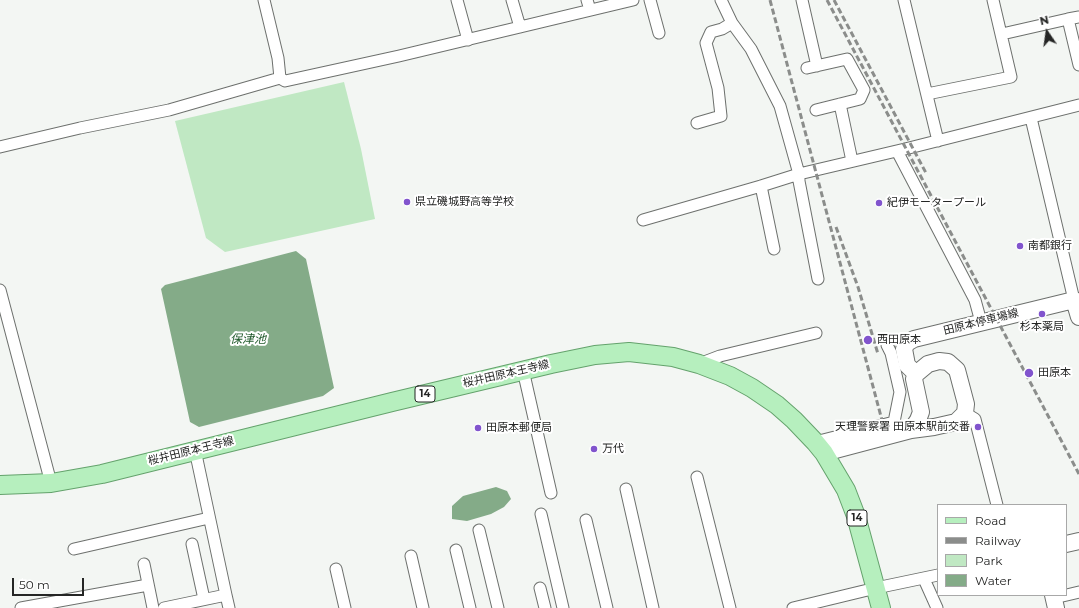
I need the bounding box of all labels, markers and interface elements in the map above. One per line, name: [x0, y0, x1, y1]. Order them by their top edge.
north arrow: [1027, 12, 1067, 52]
text: N: [1038, 12, 1050, 28]
place label: 県立磯城野高等学校: [415, 195, 514, 209]
place label: 紀伊モータープール: [887, 196, 986, 210]
marker: 県立磯城野高等学校: [402, 197, 412, 207]
marker: 紀伊モータープール: [874, 198, 884, 208]
place label: 南都銀行: [1028, 239, 1072, 253]
marker: 南都銀行: [1015, 241, 1025, 251]
street label: 田原本停車場線: [942, 306, 1020, 338]
marker: 杉本薬局: [1037, 309, 1047, 319]
place label: 杉本薬局: [1020, 320, 1064, 334]
water label: 保津池: [230, 332, 266, 346]
place label: 西田原本: [877, 333, 921, 347]
marker: 西田原本: [862, 334, 874, 346]
street label: 桜井田原本王寺線: [462, 358, 550, 390]
place label: 田原本: [1038, 366, 1071, 380]
marker: 田原本: [1023, 367, 1035, 379]
road number: 14: [415, 386, 435, 402]
place label: 天理警察署 田原本駅前交番: [835, 420, 970, 434]
place label: 田原本郵便局: [486, 421, 552, 435]
marker: 天理警察署 田原本駅前交番: [973, 422, 983, 432]
marker: 田原本郵便局: [473, 423, 483, 433]
street label: 桜井田原本王寺線: [147, 434, 235, 468]
place label: 万代: [602, 442, 624, 456]
marker: 万代: [589, 444, 599, 454]
legend: [937, 504, 1067, 596]
road number: 14: [847, 510, 867, 526]
text: Road: [975, 513, 1006, 528]
text: Railway: [975, 533, 1021, 548]
text: Park: [975, 553, 1002, 568]
scale bar: [14, 570, 86, 596]
text: Water: [975, 573, 1011, 588]
text: 50 m: [19, 577, 50, 592]

